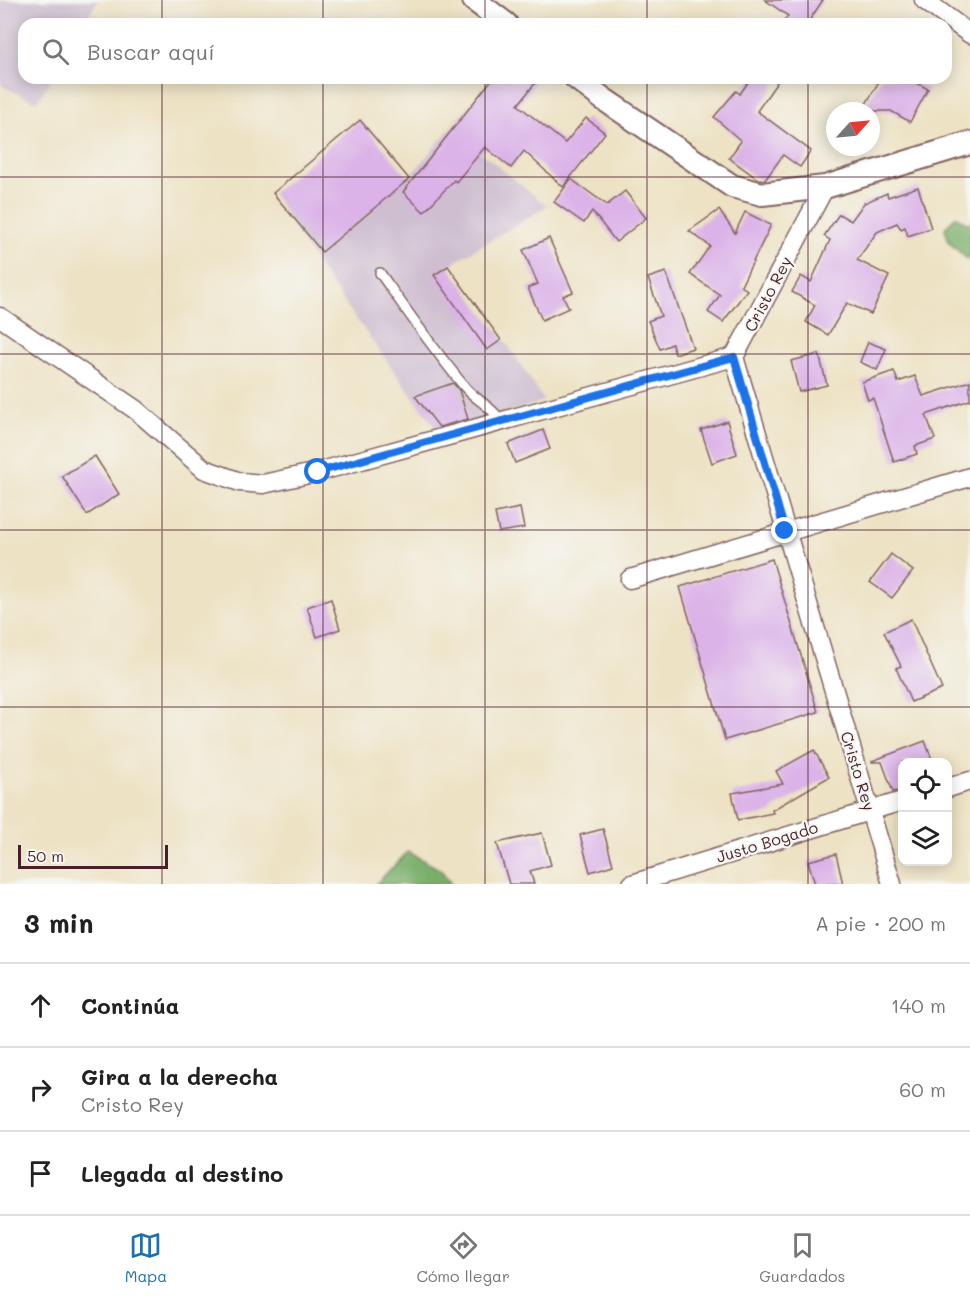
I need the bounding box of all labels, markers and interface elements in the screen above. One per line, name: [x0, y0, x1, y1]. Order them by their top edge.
search box: [18, 18, 952, 84]
icon: search: [39, 35, 72, 68]
text: Buscar aquí: [87, 37, 215, 66]
north arrow: [826, 102, 880, 156]
street label: Cristo Rey: [739, 253, 796, 335]
route start: [304, 458, 330, 484]
route end: [771, 517, 797, 543]
street label: Cristo Rey: [836, 728, 881, 813]
map controls: [898, 758, 952, 866]
button: locate: [898, 758, 952, 812]
button: layers: [898, 812, 952, 866]
street label: Justo Bogado: [713, 816, 820, 867]
scale bar: [18, 842, 168, 870]
text: 50 m: [27, 845, 64, 866]
text: 3 min: [24, 906, 93, 940]
text: A pie · 200 m: [815, 910, 946, 936]
icon: ahead: [24, 989, 57, 1022]
text: Continúa: [81, 991, 179, 1020]
text: 140 m: [891, 992, 946, 1018]
text: Gira a la derecha: [81, 1062, 278, 1091]
icon: right: [24, 1073, 57, 1106]
text: 60 m: [899, 1076, 946, 1102]
text: Cristo Rey: [81, 1091, 184, 1117]
icon: arrive: [24, 1157, 57, 1190]
text: Llegada al destino: [81, 1159, 283, 1188]
tab: Mapa: [125, 1229, 167, 1286]
tab: Cómo llegar: [416, 1229, 510, 1286]
tab: Guardados: [759, 1229, 845, 1286]

